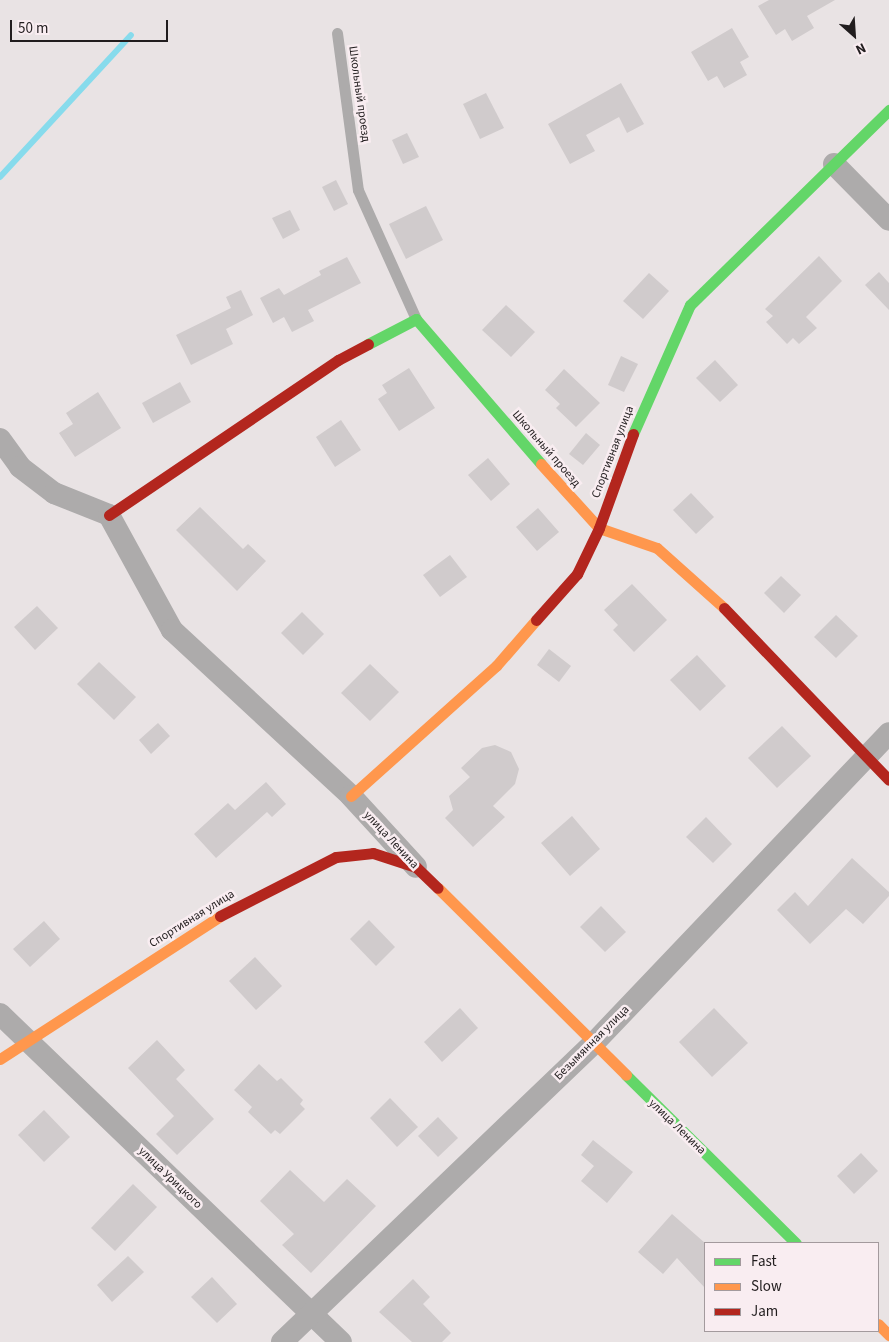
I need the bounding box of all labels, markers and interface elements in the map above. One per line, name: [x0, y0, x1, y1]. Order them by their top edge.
scale bar: [12, 10, 170, 42]
north arrow: [829, 10, 879, 60]
text: 50 m: [18, 18, 48, 39]
text: N: [852, 37, 869, 60]
street label: Школьный проезд: [345, 45, 373, 143]
street label: Спортивная улица: [589, 404, 637, 500]
street label: Школьный проезд: [509, 408, 583, 490]
street label: улица Ленина: [361, 808, 421, 872]
street label: Спортивная улица: [147, 887, 237, 951]
street label: Безымянная улица: [552, 1003, 632, 1083]
street label: улица Ленина: [645, 1096, 709, 1158]
street label: улица Урицкого: [135, 1144, 205, 1212]
legend: [704, 1242, 879, 1332]
text: Fast: [751, 1251, 777, 1272]
text: Slow: [751, 1276, 782, 1297]
text: Jam: [751, 1301, 778, 1322]

